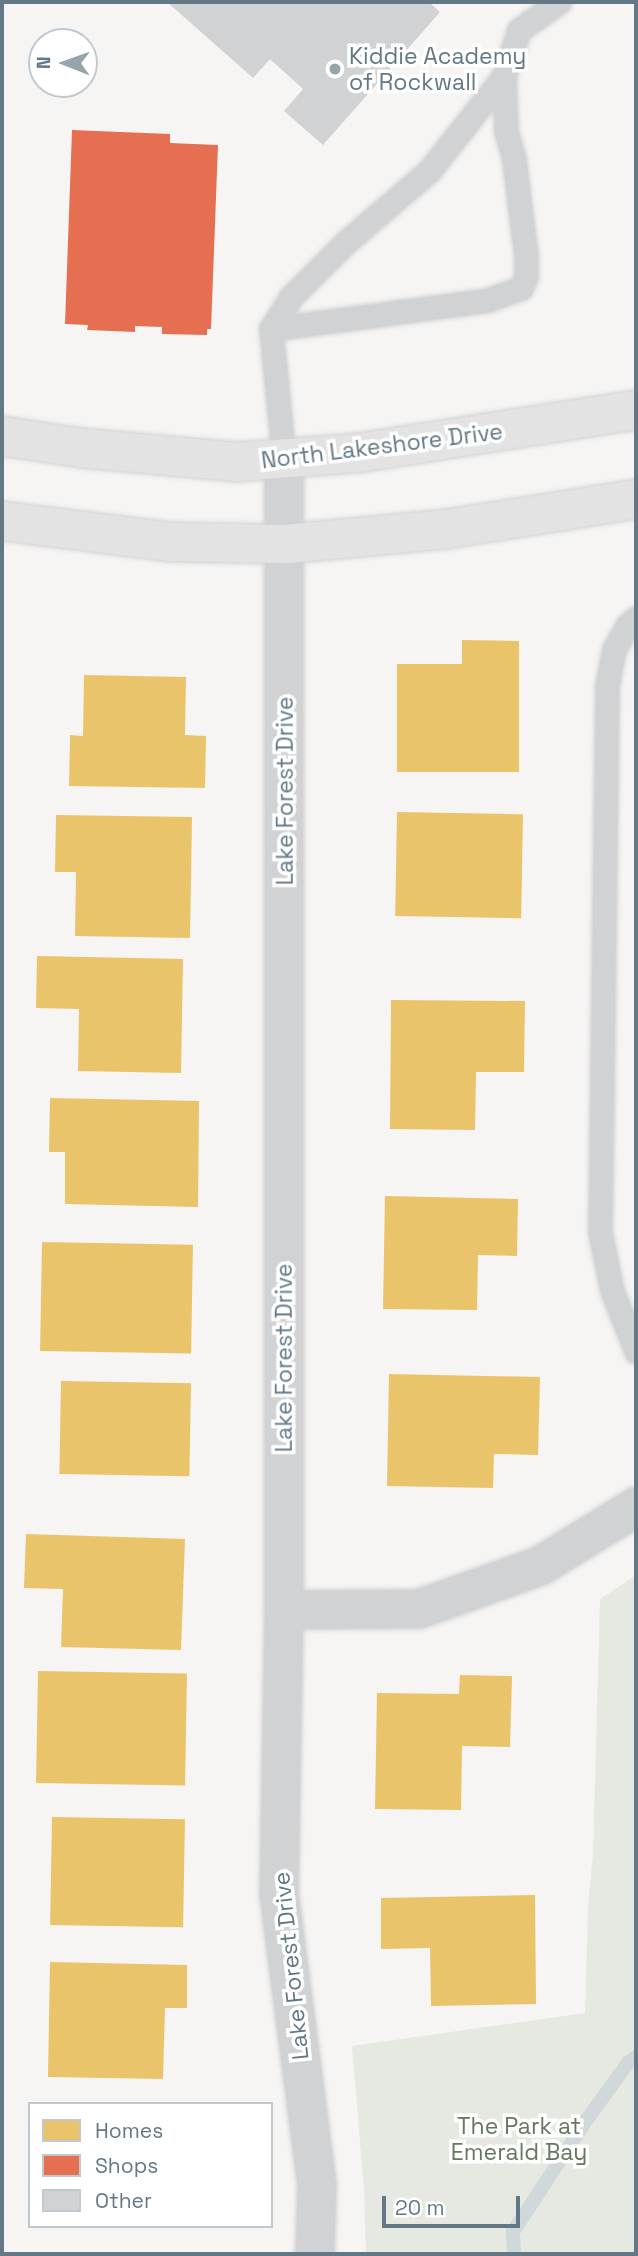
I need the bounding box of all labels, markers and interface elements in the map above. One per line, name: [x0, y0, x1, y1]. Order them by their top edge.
north arrow: [28, 28, 98, 98]
place label: Kiddie Academy of Rockwall: [349, 42, 527, 96]
text: N: [31, 56, 56, 69]
marker: Kiddie Academy of Rockwall: [327, 61, 343, 77]
street label: North Lakeshore Drive: [260, 417, 504, 475]
street label: Lake Forest Drive: [271, 697, 299, 885]
street label: Lake Forest Drive: [270, 1264, 298, 1452]
street label: Lake Forest Drive: [267, 1871, 315, 2061]
legend: [28, 2102, 273, 2228]
park label: The Park at Emerald Bay: [451, 2112, 587, 2166]
text: Homes: [95, 2117, 163, 2144]
text: Shops: [95, 2152, 158, 2179]
scale bar: [386, 2182, 524, 2226]
text: Other: [95, 2187, 152, 2214]
text: 20 m: [395, 2194, 445, 2221]

